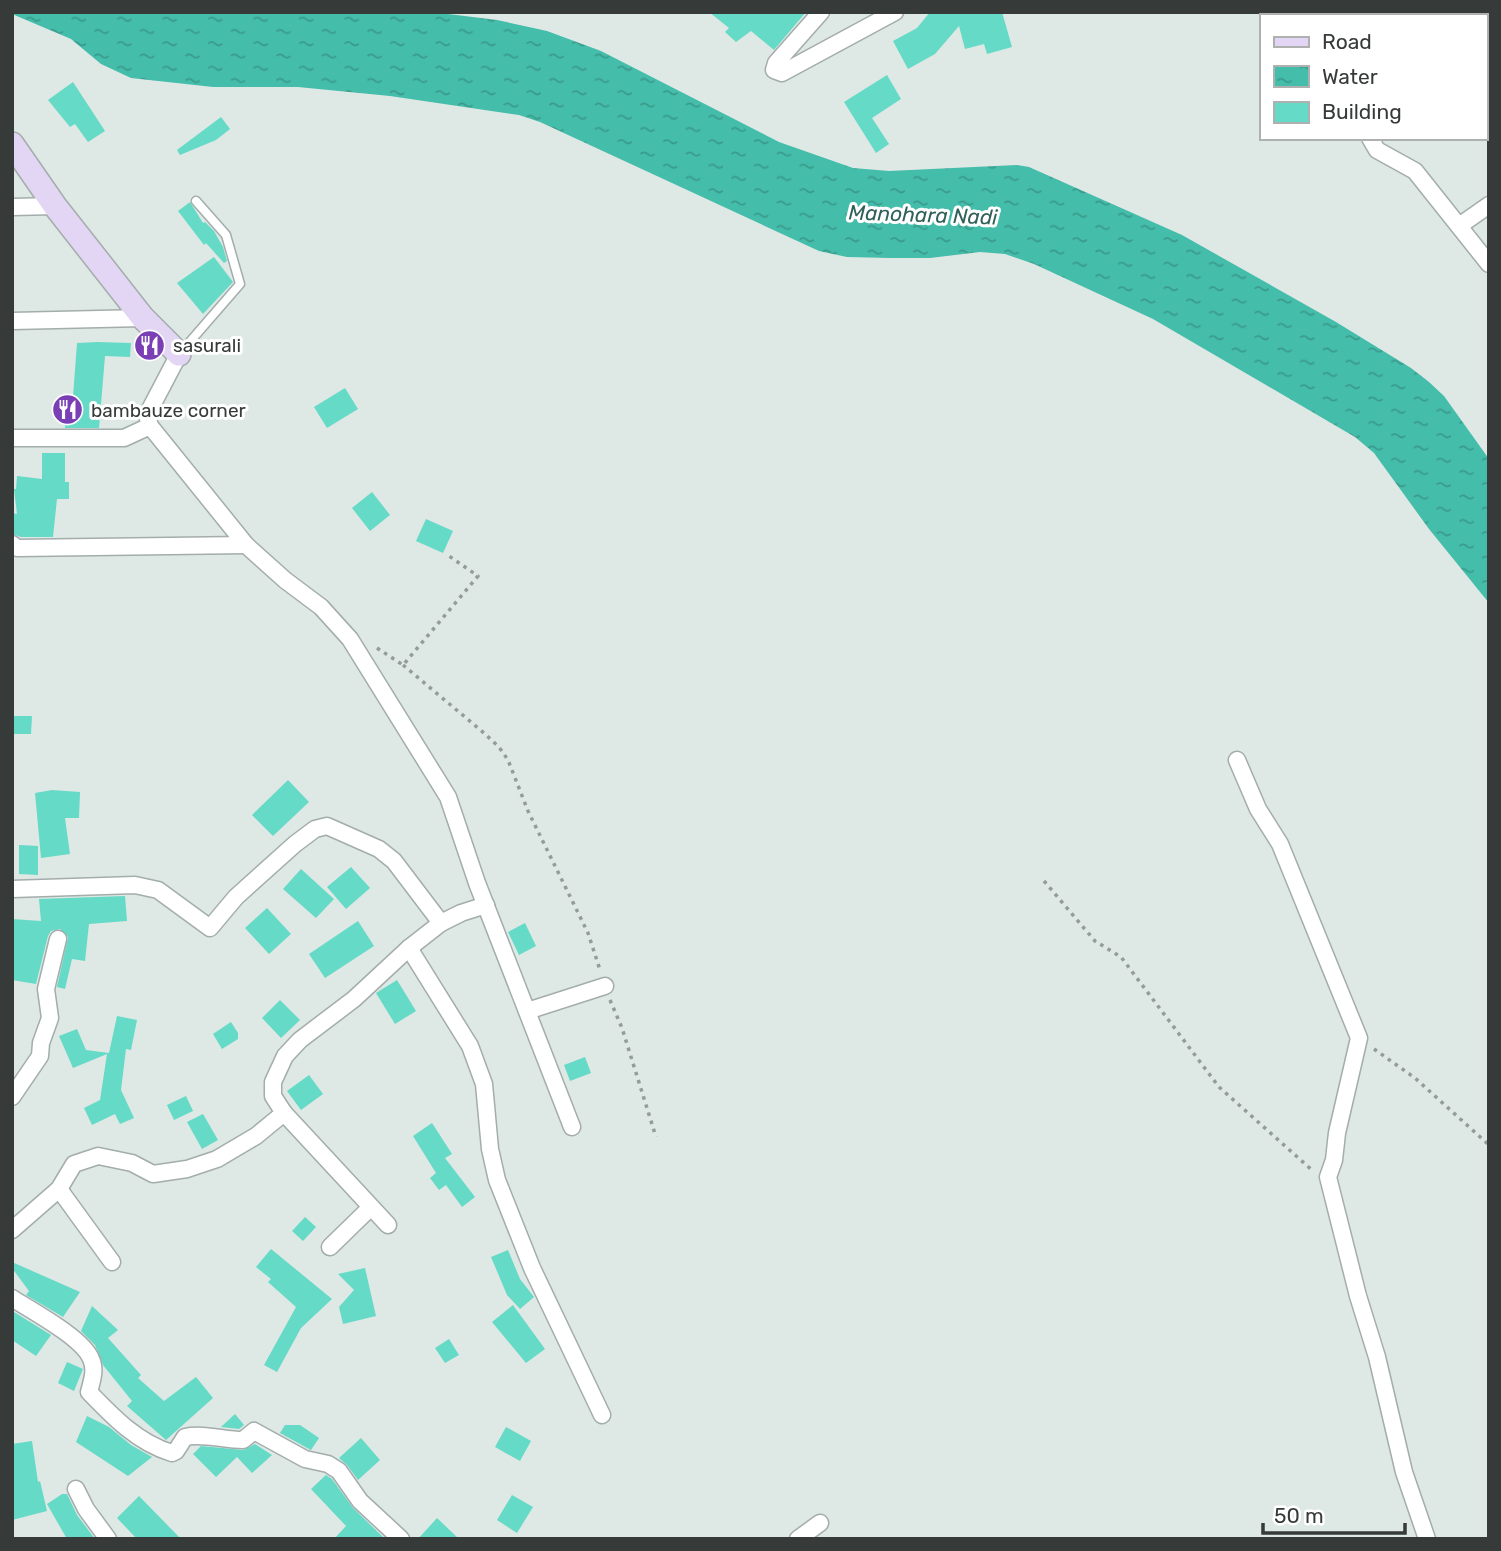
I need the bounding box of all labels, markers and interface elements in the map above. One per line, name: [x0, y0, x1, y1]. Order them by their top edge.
legend: [1260, 14, 1487, 140]
text: Road: [1322, 29, 1372, 54]
text: Water: [1322, 64, 1378, 89]
text: Building: [1322, 99, 1402, 124]
water label: Manohara Nadi: [848, 199, 999, 230]
restaurant icon: sasurali: [133, 328, 167, 362]
place label: sasurali: [173, 334, 241, 357]
restaurant icon: bambauze corner: [51, 393, 85, 427]
place label: bambauze corner: [91, 399, 247, 422]
scale bar: [1263, 1492, 1405, 1536]
text: 50 m: [1274, 1503, 1324, 1528]

